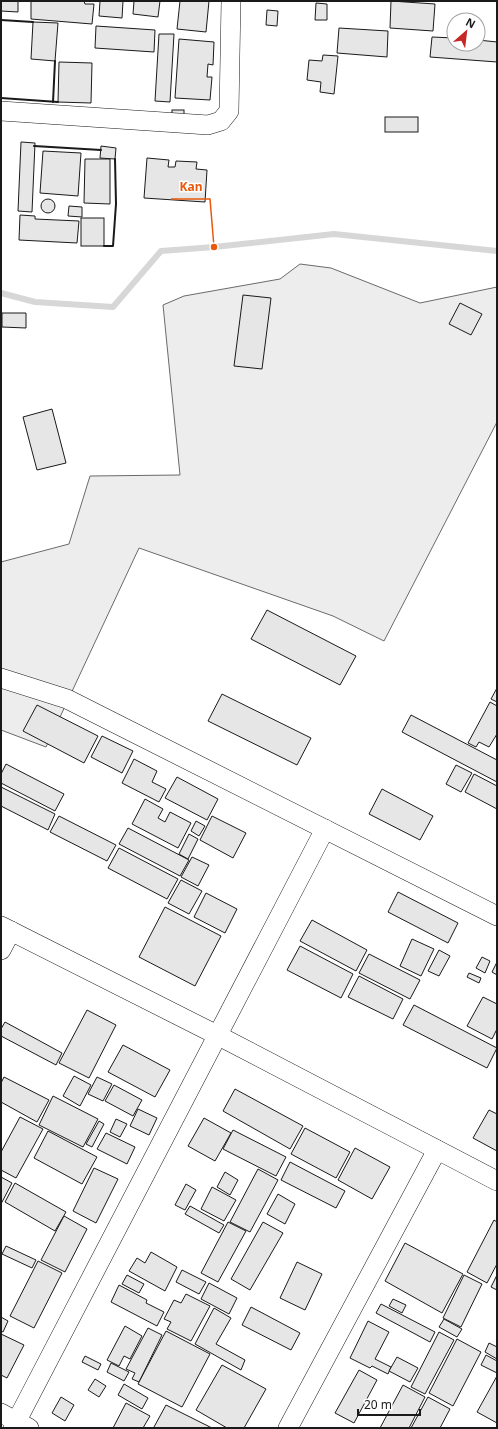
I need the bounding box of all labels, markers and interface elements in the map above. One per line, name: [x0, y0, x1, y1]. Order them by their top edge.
north arrow: [446, 12, 486, 52]
text: N: [463, 14, 478, 31]
callout: Kan: [171, 175, 210, 199]
text: Kan: [180, 178, 202, 195]
scale bar: [358, 1391, 420, 1417]
text: 20 m: [364, 1396, 392, 1413]

